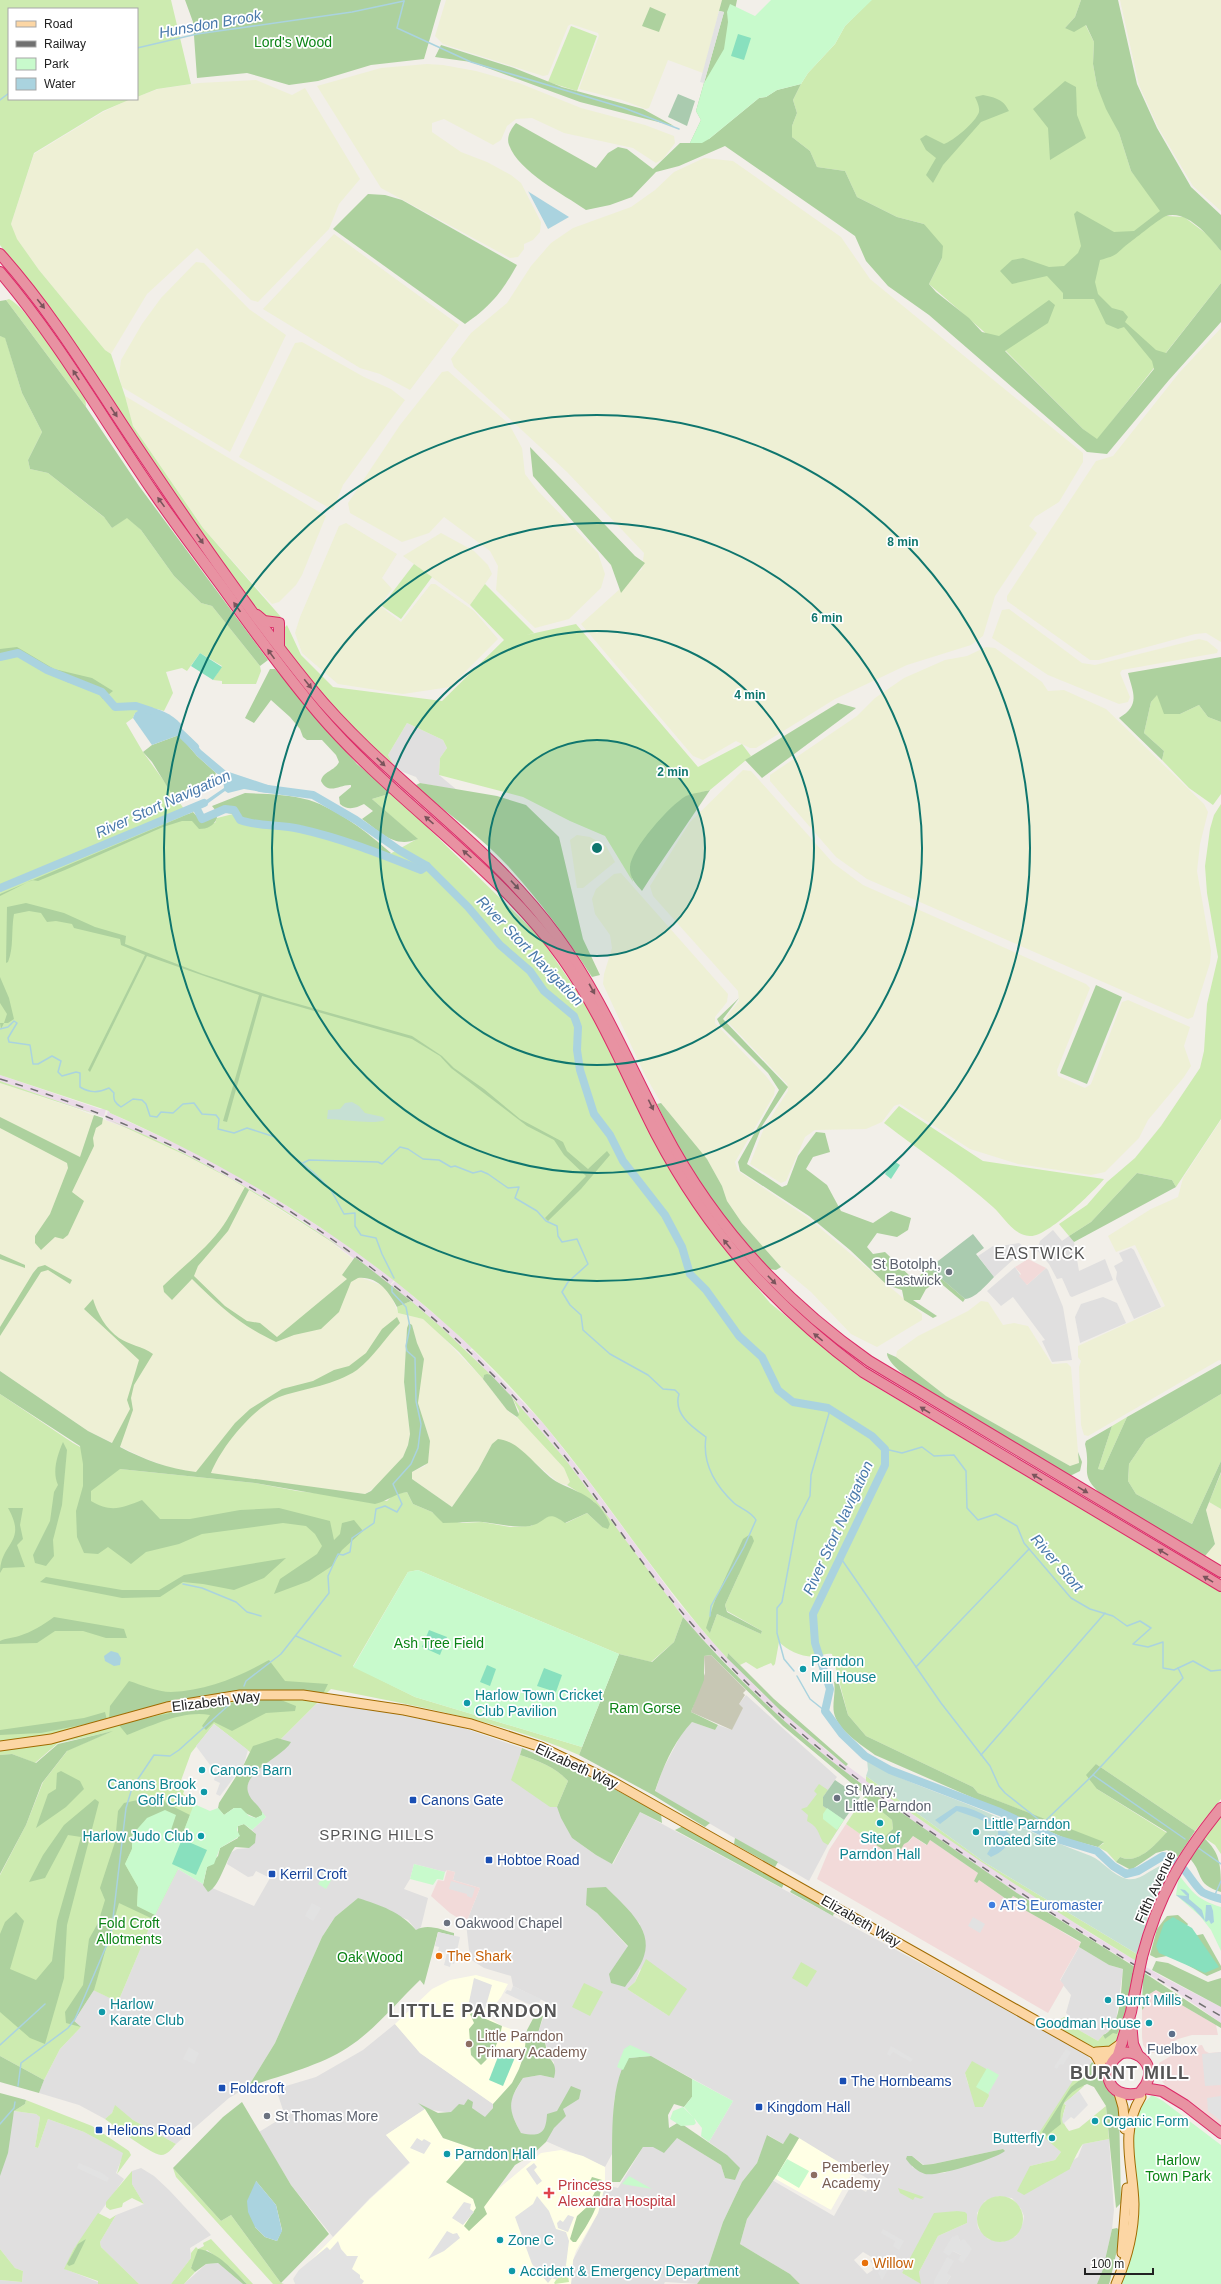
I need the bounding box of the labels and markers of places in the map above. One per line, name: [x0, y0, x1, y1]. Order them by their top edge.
centre of rings: [590, 841, 604, 855]
place label: St Botolph, Eastwick: [873, 1256, 942, 1288]
marker: St Botolph, Eastwick: [944, 1267, 954, 1277]
place label: Parndon Mill House: [811, 1653, 877, 1685]
marker: Parndon Mill House: [798, 1664, 808, 1674]
place label: Harlow Town Cricket Club Pavilion: [475, 1687, 602, 1719]
marker: Harlow Town Cricket Club Pavilion: [462, 1698, 472, 1708]
place label: Canons Barn: [210, 1762, 292, 1778]
marker: Canons Barn: [197, 1765, 207, 1775]
place label: Canons Brook Golf Club: [107, 1776, 197, 1808]
place label: St Mary, Little Parndon: [845, 1782, 931, 1814]
marker: Canons Brook Golf Club: [199, 1787, 209, 1797]
place label: Canons Gate: [421, 1792, 504, 1808]
marker: St Mary, Little Parndon: [832, 1793, 842, 1803]
marker: Canons Gate: [408, 1795, 418, 1805]
place label: Little Parndon moated site: [984, 1816, 1070, 1848]
marker: Site of Parndon Hall: [875, 1818, 885, 1828]
marker: Little Parndon moated site: [971, 1827, 981, 1837]
place label: Harlow Judo Club: [83, 1828, 193, 1844]
place label: Site of Parndon Hall: [840, 1830, 920, 1862]
marker: Harlow Judo Club: [196, 1831, 206, 1841]
place label: Hobtoe Road: [497, 1852, 580, 1868]
marker: Hobtoe Road: [484, 1855, 494, 1865]
place label: Kerril Croft: [280, 1866, 347, 1882]
marker: Kerril Croft: [267, 1869, 277, 1879]
place label: ATS Euromaster: [1000, 1897, 1103, 1913]
marker: ATS Euromaster: [987, 1900, 997, 1910]
place label: Oakwood Chapel: [455, 1915, 562, 1931]
marker: Oakwood Chapel: [442, 1918, 452, 1928]
place label: The Shark: [447, 1948, 513, 1964]
marker: The Shark: [434, 1951, 444, 1961]
place label: Burnt Mills: [1116, 1992, 1181, 2008]
marker: Burnt Mills: [1103, 1995, 1113, 2005]
place label: Harlow Karate Club: [110, 1996, 184, 2028]
marker: Harlow Karate Club: [97, 2007, 107, 2017]
place label: Goodman House: [1035, 2015, 1141, 2031]
marker: Goodman House: [1144, 2018, 1154, 2028]
place label: Little Parndon Primary Academy: [477, 2028, 587, 2060]
marker: Fuelbox: [1167, 2029, 1177, 2039]
marker: Little Parndon Primary Academy: [464, 2039, 474, 2049]
place label: Fuelbox: [1147, 2041, 1197, 2057]
place label: The Hornbeams: [851, 2073, 951, 2089]
marker: The Hornbeams: [838, 2076, 848, 2086]
place label: Foldcroft: [230, 2080, 285, 2096]
marker: Foldcroft: [217, 2083, 227, 2093]
place label: Kingdom Hall: [767, 2099, 850, 2115]
marker: Kingdom Hall: [754, 2102, 764, 2112]
place label: St Thomas More: [275, 2108, 378, 2124]
marker: St Thomas More: [262, 2111, 272, 2121]
place label: Organic Form: [1103, 2113, 1189, 2129]
marker: Organic Form: [1090, 2116, 1100, 2126]
place label: Helions Road: [107, 2122, 191, 2138]
marker: Helions Road: [94, 2125, 104, 2135]
place label: Butterfly: [993, 2130, 1044, 2146]
marker: Butterfly: [1047, 2133, 1057, 2143]
place label: Parndon Hall: [455, 2146, 536, 2162]
marker: Parndon Hall: [442, 2149, 452, 2159]
place label: Pemberley Academy: [822, 2159, 889, 2191]
marker: Pemberley Academy: [809, 2170, 819, 2180]
place label: Princess Alexandra Hospital: [558, 2177, 676, 2209]
marker: Princess Alexandra Hospital: [543, 2187, 555, 2199]
place label: Zone C: [508, 2232, 554, 2248]
marker: Zone C: [495, 2235, 505, 2245]
place label: Willow: [873, 2255, 914, 2271]
marker: Willow: [860, 2258, 870, 2268]
place label: Accident & Emergency Department: [520, 2263, 739, 2279]
marker: Accident & Emergency Department: [507, 2266, 517, 2276]

